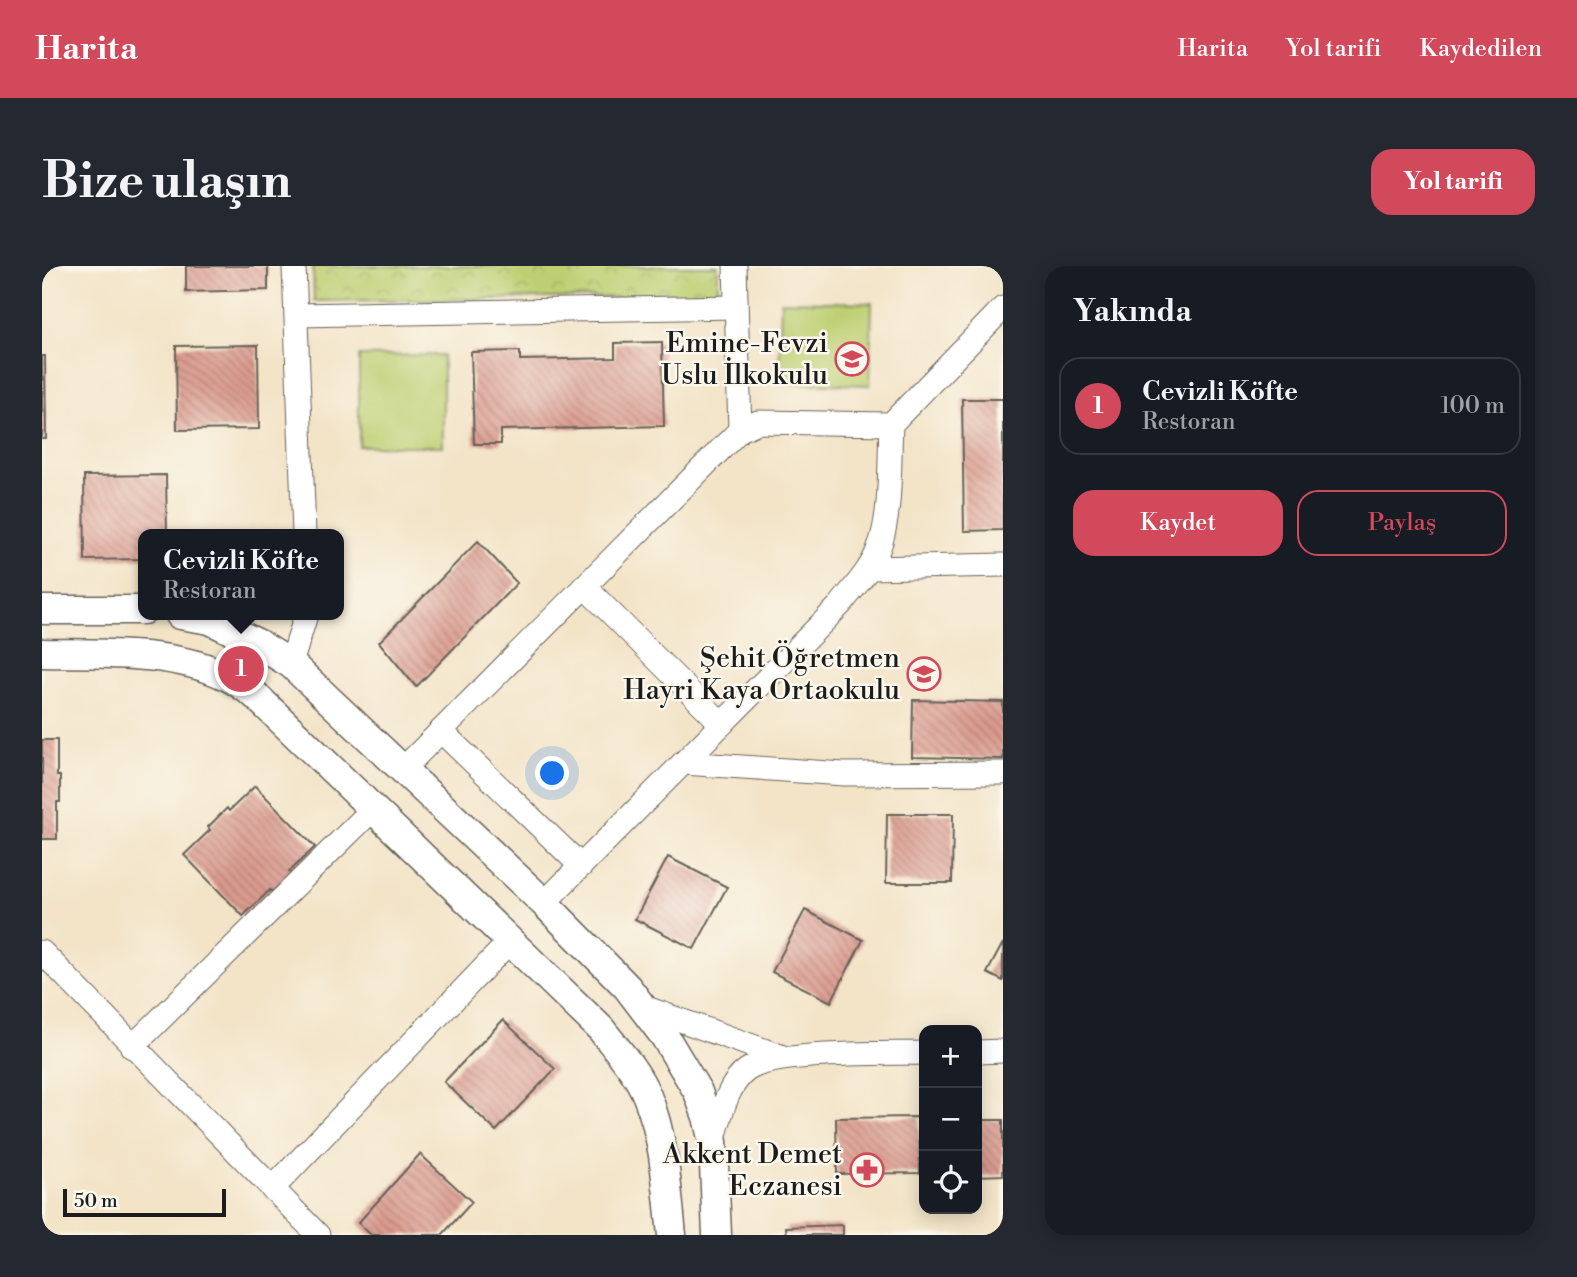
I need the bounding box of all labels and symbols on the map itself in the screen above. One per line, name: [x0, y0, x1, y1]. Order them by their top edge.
place label: Emine-Fevzi Uslu İlkokulu: [661, 326, 828, 393]
school or university icon: Emine-Fevzi Uslu İlkokulu: [833, 340, 871, 378]
place label: Şehit Öğretmen Hayri Kaya Ortaokulu: [623, 640, 900, 708]
pin: 1: [218, 643, 264, 695]
school or university icon: Şehit Öğretmen Hayri Kaya Ortaokulu: [905, 655, 943, 693]
your location: [535, 756, 569, 790]
place label: Akkent Demet Eczanesi: [662, 1137, 842, 1204]
pharmacy icon: Akkent Demet Eczanesi: [848, 1151, 886, 1189]
scale bar: [63, 1186, 226, 1218]

